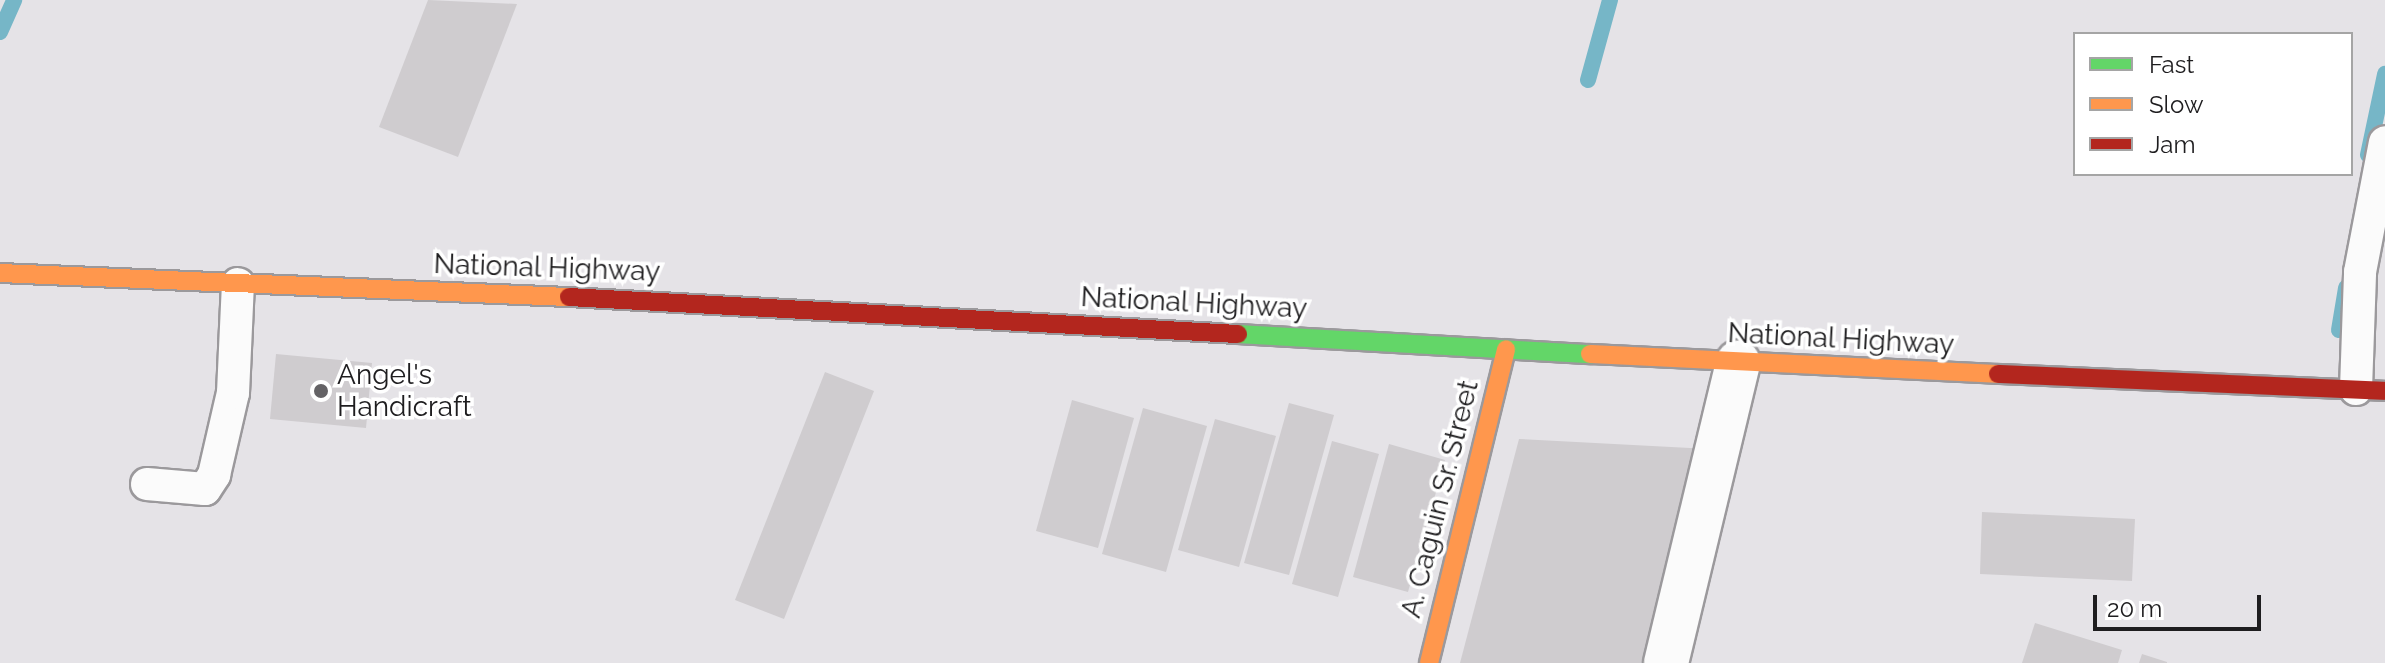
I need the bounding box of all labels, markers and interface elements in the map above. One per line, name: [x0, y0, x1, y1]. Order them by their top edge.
legend: [2073, 32, 2353, 176]
text: Fast: [2149, 50, 2194, 79]
text: Slow: [2149, 90, 2203, 119]
text: Jam: [2149, 130, 2195, 159]
street label: National Highway: [433, 247, 661, 289]
street label: National Highway: [1079, 280, 1309, 326]
street label: National Highway: [1726, 316, 1956, 362]
place label: Angel's Handicraft: [337, 358, 472, 424]
street label: A. Caguin Sr. Street: [1394, 377, 1486, 621]
marker: Angel's Handicraft: [312, 382, 330, 400]
scale bar: [2097, 579, 2265, 629]
text: 20 m: [2107, 594, 2162, 623]

